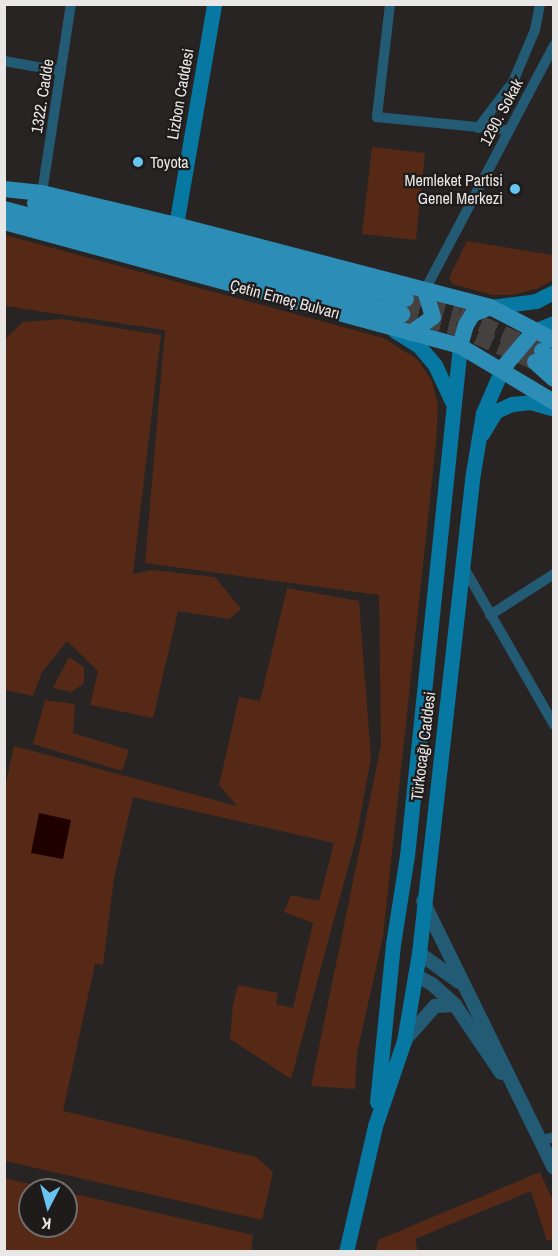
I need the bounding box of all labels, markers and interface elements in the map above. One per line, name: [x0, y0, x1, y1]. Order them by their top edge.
street label: Lizbon Caddesi: [163, 47, 197, 141]
street label: 1322. Cadde: [27, 57, 57, 135]
street label: 1290. Sokak: [475, 75, 527, 149]
place label: Toyota: [150, 152, 189, 172]
marker: Toyota: [131, 155, 145, 169]
place label: Memleket Partisi Genel Merkezi: [405, 170, 503, 208]
marker: Memleket Partisi Genel Merkezi: [508, 182, 522, 196]
street label: Çetin Emeç Bulvarı: [228, 275, 342, 323]
street label: Türkocağı Caddesi: [407, 690, 439, 802]
north arrow: [18, 1178, 78, 1238]
text: K: [40, 1212, 52, 1235]

